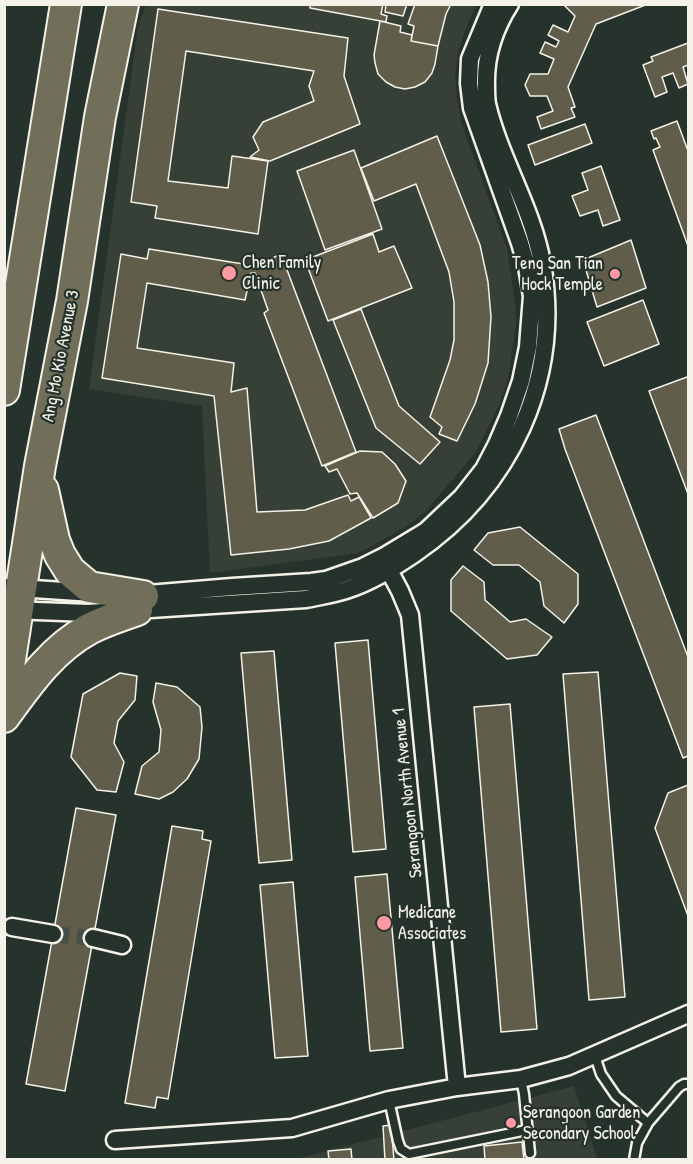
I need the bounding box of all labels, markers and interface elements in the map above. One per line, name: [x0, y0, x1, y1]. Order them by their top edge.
place label: Chen Family Clinic: [242, 252, 321, 294]
place label: Teng San Tian Hock Temple: [512, 253, 603, 296]
marker: Chen Family Clinic: [220, 264, 238, 282]
marker: Teng San Tian Hock Temple: [608, 267, 622, 281]
street label: Ang Mo Kio Avenue 3: [38, 288, 84, 424]
street label: Serangoon North Avenue 1: [388, 707, 428, 879]
place label: Medicane Associates: [398, 902, 466, 944]
marker: Medicane Associates: [375, 914, 393, 932]
place label: Serangoon Garden Secondary School: [523, 1102, 640, 1144]
marker: Serangoon Garden Secondary School: [504, 1116, 518, 1130]

